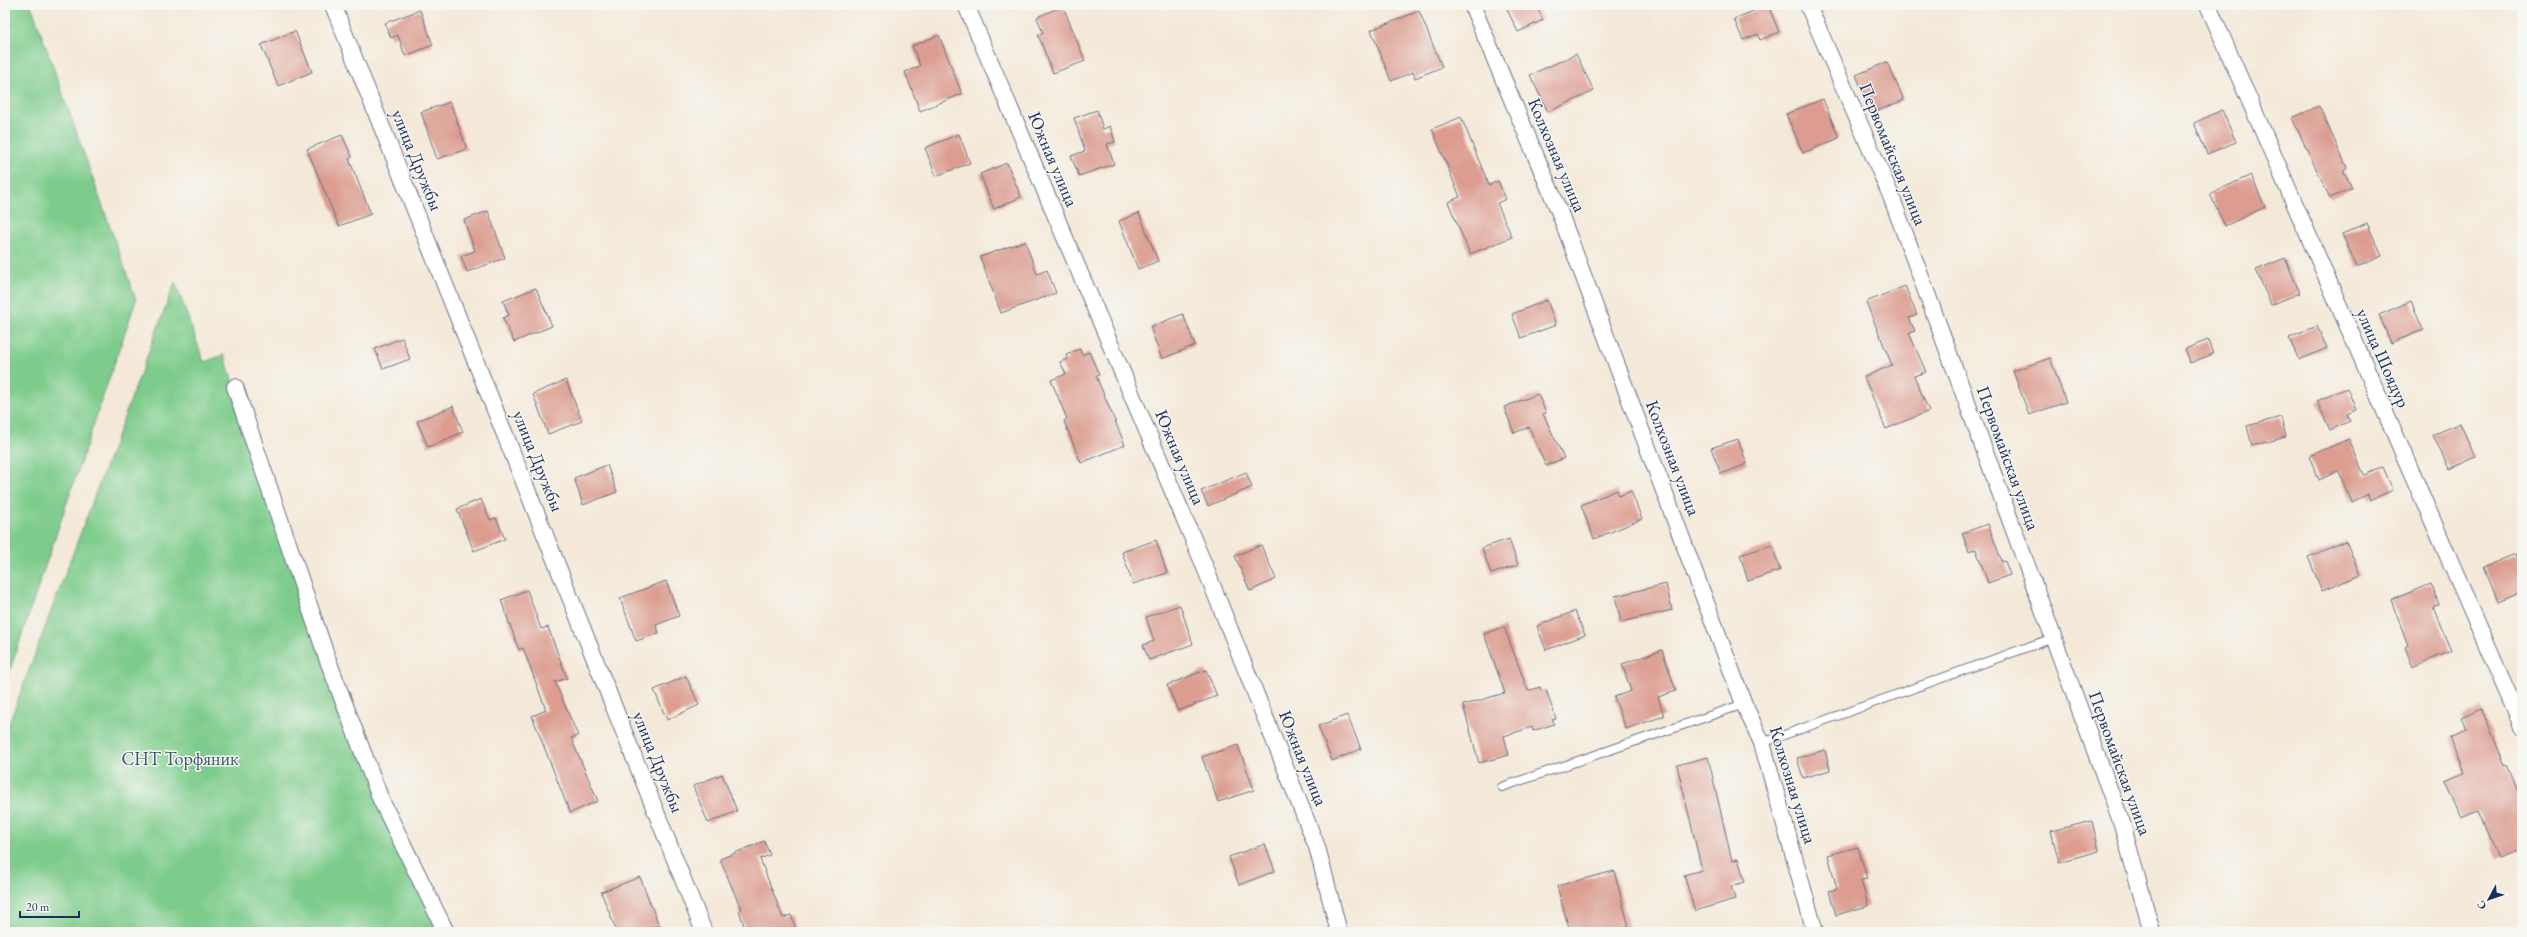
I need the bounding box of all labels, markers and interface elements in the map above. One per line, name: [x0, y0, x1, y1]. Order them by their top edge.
street label: Первомайская улица: [1854, 79, 1933, 229]
street label: Колхозная улица: [1523, 94, 1592, 216]
street label: улица Дружбы: [387, 106, 448, 214]
street label: Южная улица: [1023, 108, 1084, 211]
street label: улица Шоядур: [2351, 305, 2416, 411]
street label: Первомайская улица: [1972, 383, 2046, 534]
street label: Колхозная улица: [1641, 397, 1706, 520]
street label: Южная улица: [1150, 406, 1211, 509]
street label: улица Дружбы: [508, 407, 569, 515]
street label: Первомайская улица: [2084, 688, 2158, 839]
street label: Южная улица: [1274, 707, 1333, 810]
street label: улица Дружбы: [628, 708, 689, 816]
street label: Колхозная улица: [1765, 723, 1823, 847]
park label: СНТ Торфяник: [121, 747, 239, 770]
north arrow: [2469, 879, 2509, 919]
scale bar: [20, 893, 79, 919]
text: С: [2473, 898, 2489, 913]
text: 20 m: [26, 899, 50, 915]

